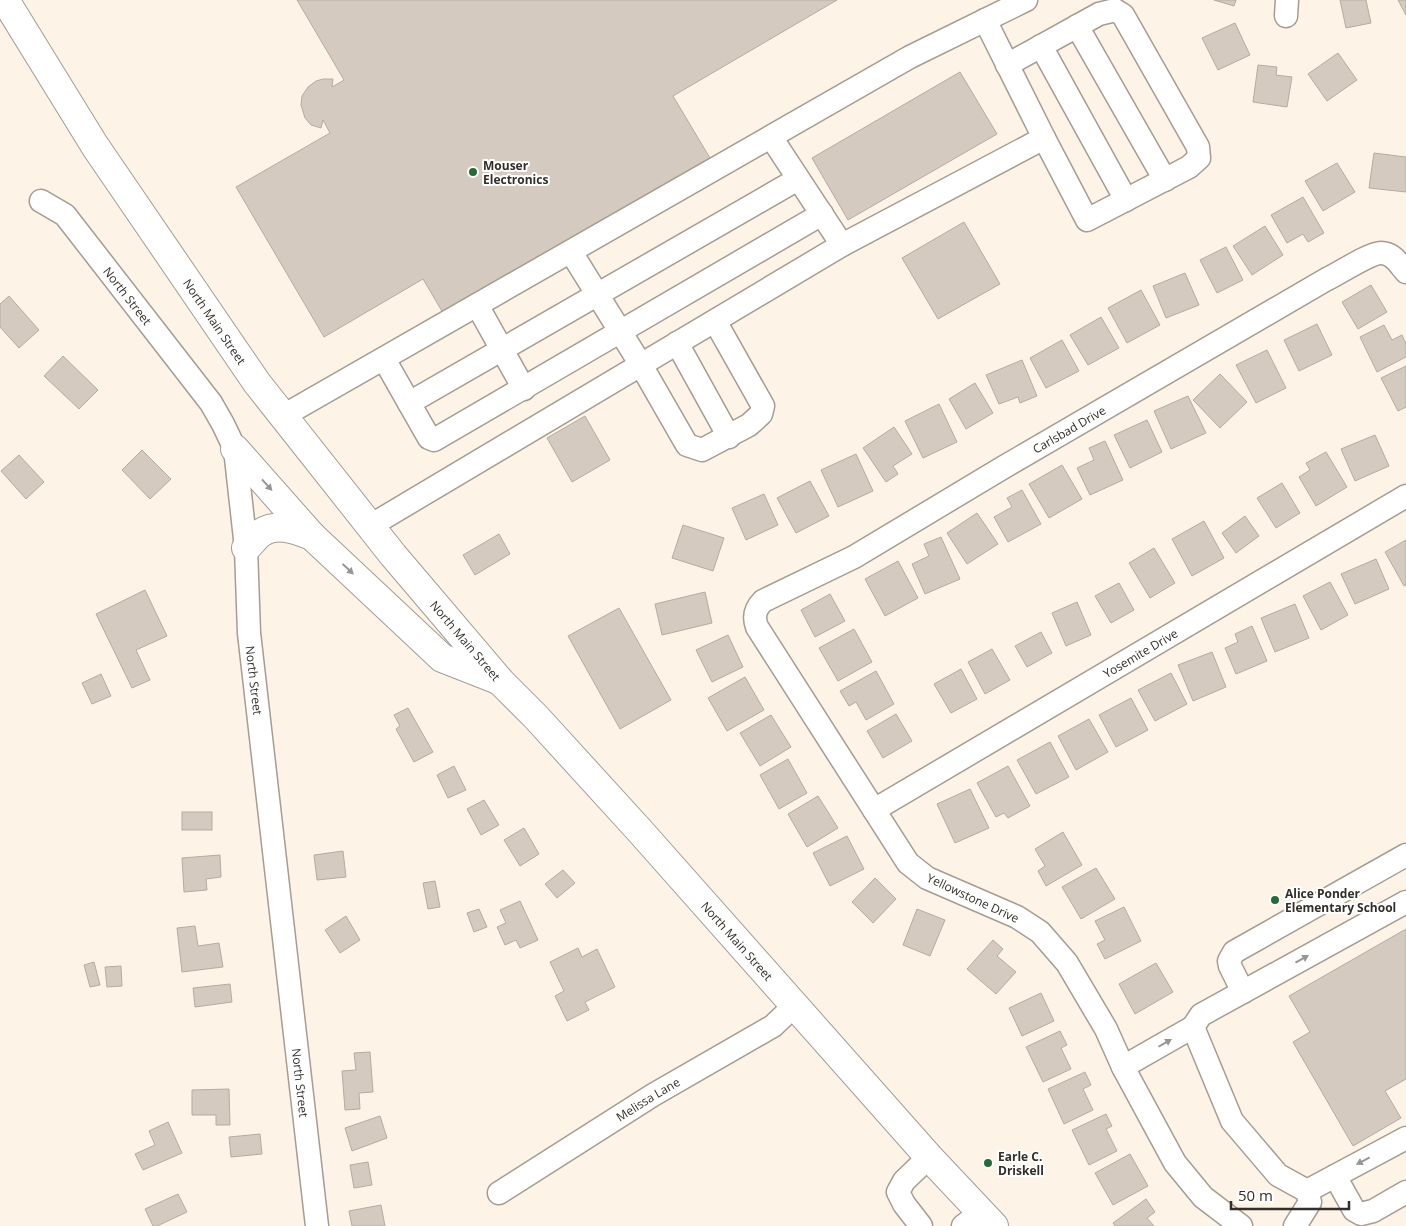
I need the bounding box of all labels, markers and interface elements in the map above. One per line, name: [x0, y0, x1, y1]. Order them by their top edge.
place label: Mouser Electronics: [483, 157, 548, 188]
marker: Mouser Electronics: [467, 166, 479, 178]
street label: North Street: [100, 263, 156, 328]
street label: North Main Street: [180, 275, 250, 368]
street label: Carlsbad Drive: [1029, 401, 1109, 457]
one-way arrow: [261, 479, 273, 491]
one-way arrow: [341, 563, 353, 575]
street label: North Main Street: [427, 597, 505, 684]
street label: Yosemite Drive: [1100, 624, 1181, 682]
street label: North Street: [242, 645, 267, 716]
street label: Yellowstone Drive: [924, 869, 1022, 927]
place label: Alice Ponder Elementary School: [1285, 885, 1396, 916]
marker: Alice Ponder Elementary School: [1269, 894, 1281, 906]
street label: North Main Street: [698, 897, 777, 984]
one-way arrow: [1295, 955, 1310, 963]
one-way arrow: [1158, 1038, 1172, 1047]
street label: North Street: [288, 1047, 313, 1118]
street label: Melissa Lane: [613, 1073, 683, 1125]
place label: Earle C. Driskell: [998, 1148, 1044, 1179]
marker: Earle C. Driskell: [982, 1157, 994, 1169]
one-way arrow: [1356, 1157, 1370, 1165]
scale bar: [1231, 1178, 1348, 1210]
text: 50 m: [1238, 1185, 1273, 1205]

